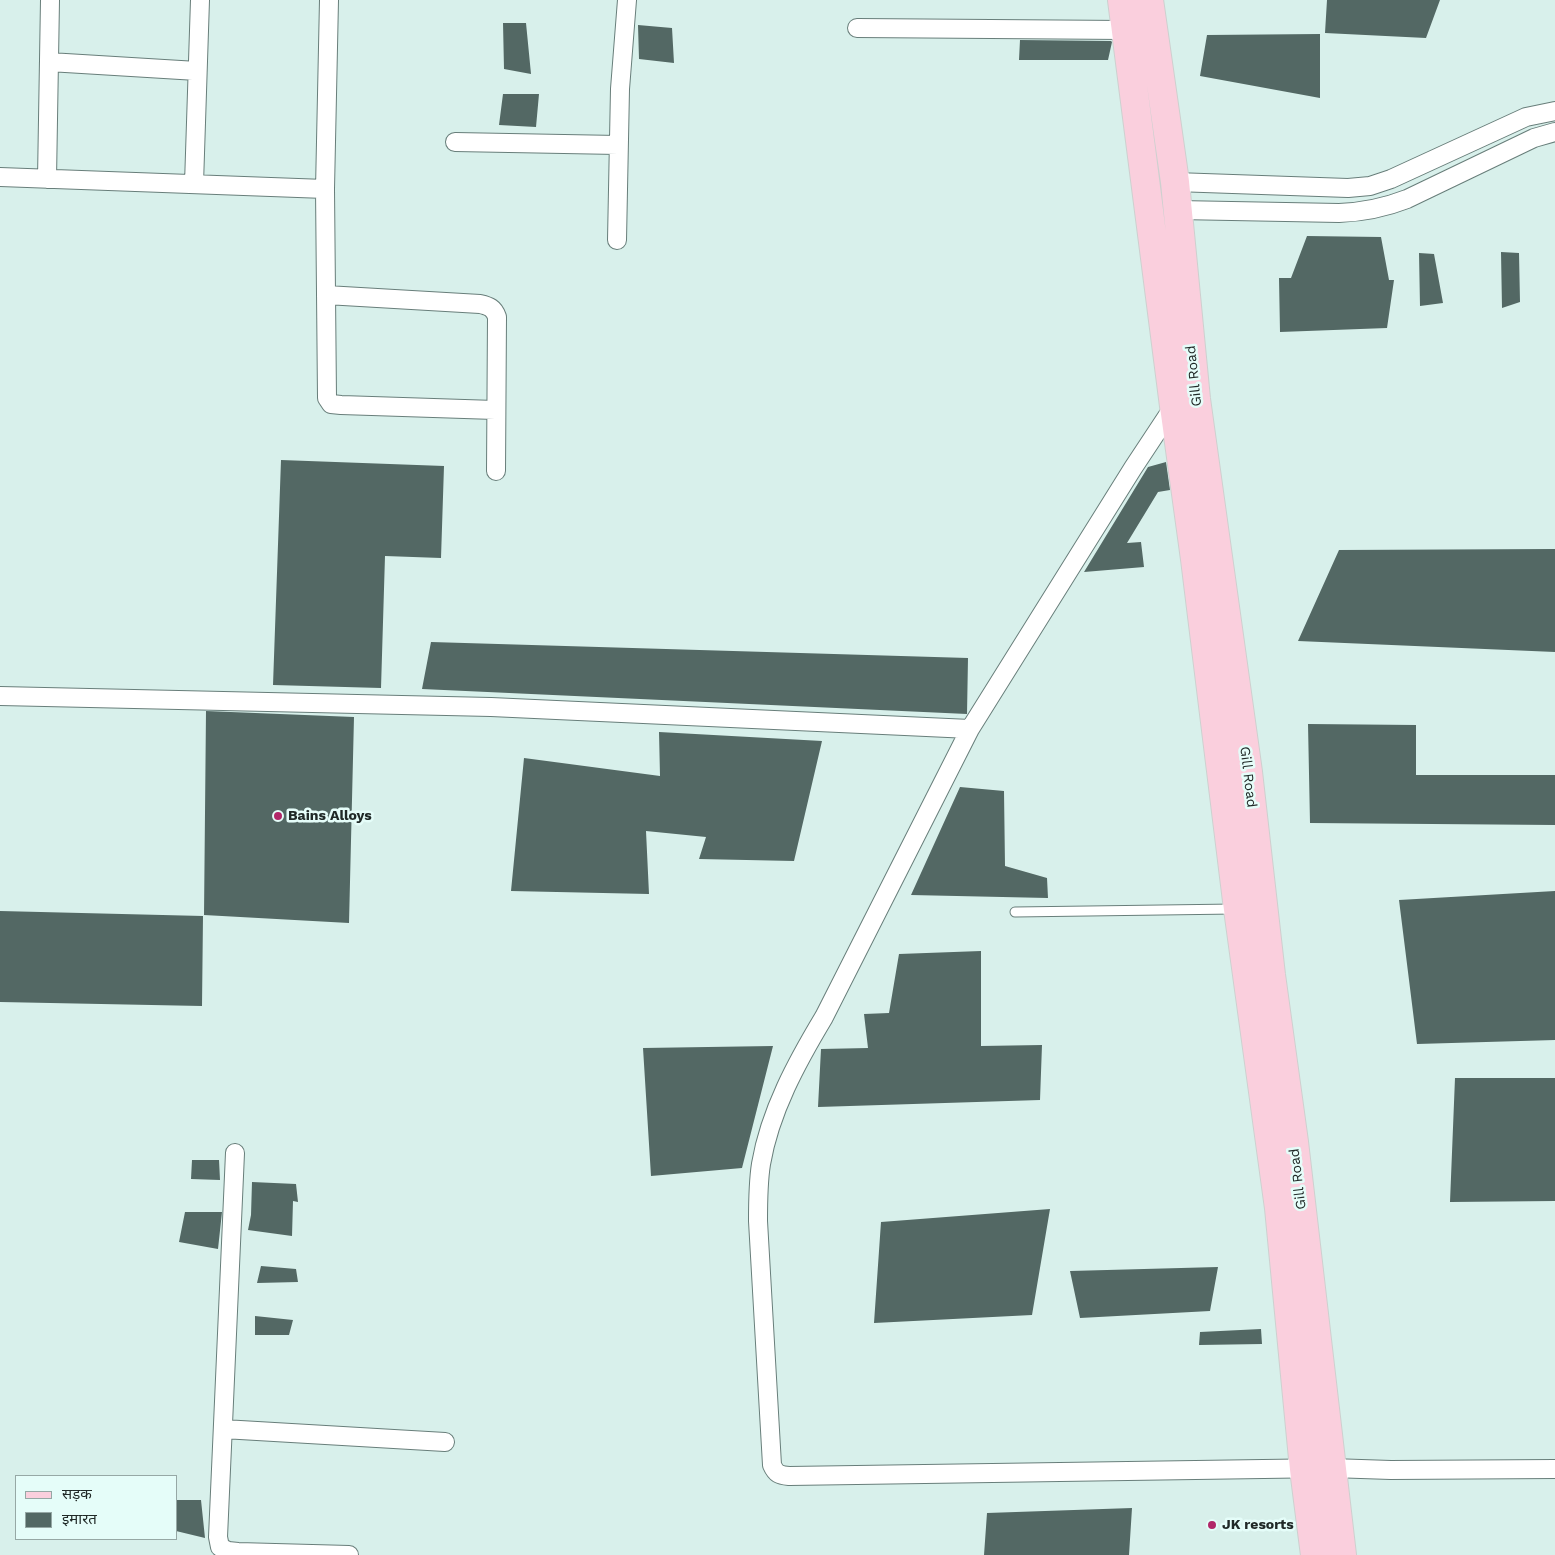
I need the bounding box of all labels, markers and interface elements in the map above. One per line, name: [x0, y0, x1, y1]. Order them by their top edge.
street label: Gill Road: [1182, 345, 1206, 407]
street label: Gill Road: [1236, 746, 1260, 808]
place label: Bains Alloys: [288, 808, 372, 824]
marker: Bains Alloys: [272, 810, 284, 822]
street label: Gill Road: [1286, 1148, 1310, 1210]
legend: [15, 1475, 178, 1540]
text: सड़क: [62, 1485, 92, 1503]
text: इमारत: [62, 1510, 97, 1528]
place label: JK resorts: [1222, 1517, 1294, 1533]
marker: JK resorts: [1206, 1519, 1218, 1531]

